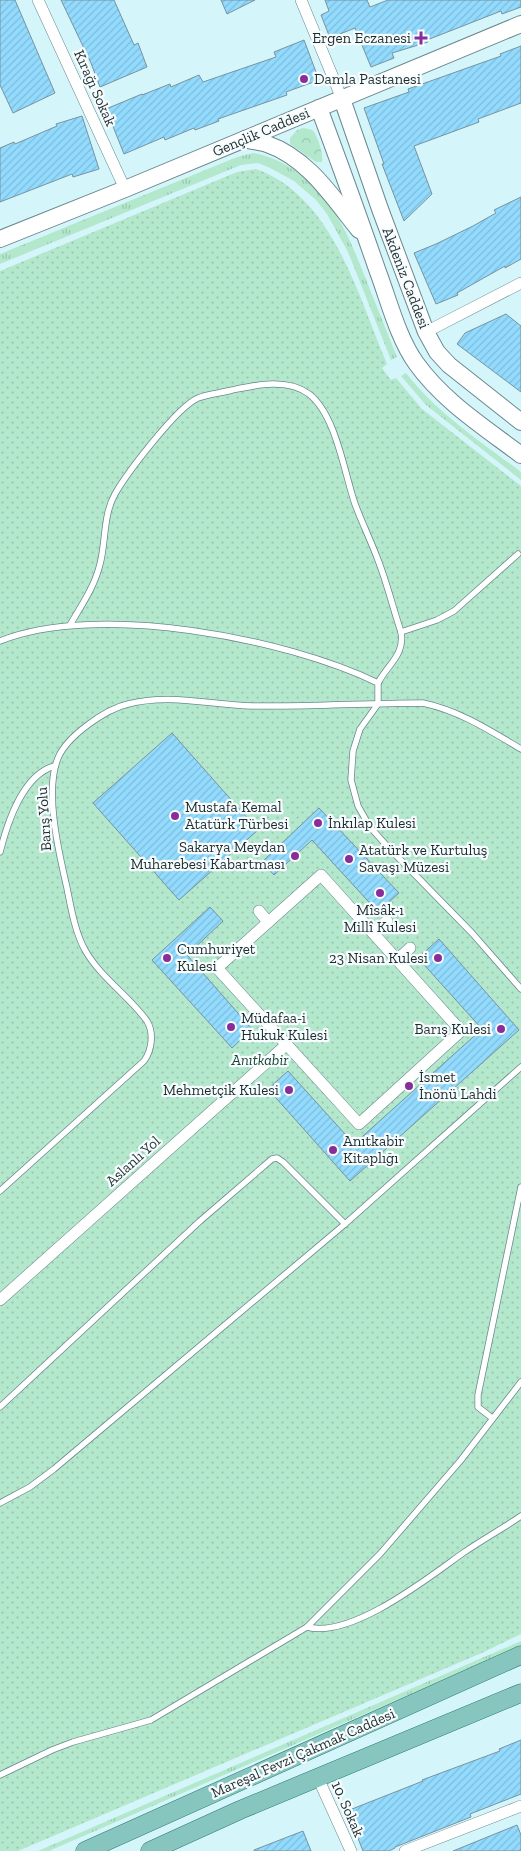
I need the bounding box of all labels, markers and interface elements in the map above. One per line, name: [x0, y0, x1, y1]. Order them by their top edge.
place label: Ergen Eczanesi: [312, 29, 411, 47]
marker: Ergen Eczanesi: [415, 32, 427, 44]
street label: Kırağı Sokak: [70, 47, 120, 129]
place label: Damla Pastanesi: [314, 70, 421, 88]
marker: Damla Pastanesi: [298, 73, 310, 85]
street label: Gençlik Caddesi: [210, 103, 312, 161]
street label: Akdeniz Caddesi: [378, 225, 434, 331]
street label: Barış Yolu: [33, 786, 55, 852]
place label: Mustafa Kemal Atatürk Türbesi: [185, 798, 288, 833]
marker: Mustafa Kemal Atatürk Türbesi: [169, 810, 181, 822]
place label: İnkılap Kulesi: [328, 814, 416, 832]
marker: İnkılap Kulesi: [312, 817, 324, 829]
place label: Sakarya Meydan Muharebesi Kabartması: [130, 838, 285, 873]
place label: Atatürk ve Kurtuluş Savaşı Müzesi: [359, 841, 487, 876]
marker: Sakarya Meydan Muharebesi Kabartması: [289, 850, 301, 862]
marker: Atatürk ve Kurtuluş Savaşı Müzesi: [343, 853, 355, 865]
marker: Mîsâk-ı Millî Kulesi: [374, 887, 386, 899]
place label: Mîsâk-ı Millî Kulesi: [344, 901, 416, 936]
place label: Cumhuriyet Kulesi: [177, 940, 256, 975]
place label: 23 Nisan Kulesi: [329, 949, 428, 967]
marker: Cumhuriyet Kulesi: [161, 952, 173, 964]
marker: 23 Nisan Kulesi: [432, 952, 444, 964]
place label: Müdafaa-i Hukuk Kulesi: [241, 1009, 328, 1044]
place label: Barış Kulesi: [414, 1020, 491, 1038]
marker: Müdafaa-i Hukuk Kulesi: [225, 1021, 237, 1033]
marker: Barış Kulesi: [495, 1023, 507, 1035]
park label: Anıtkabir: [231, 1051, 289, 1069]
place label: İsmet İnönü Lahdi: [419, 1068, 497, 1103]
marker: İsmet İnönü Lahdi: [403, 1080, 415, 1092]
place label: Mehmetçik Kulesi: [163, 1081, 279, 1099]
marker: Mehmetçik Kulesi: [283, 1084, 295, 1096]
street label: Aslanlı Yol: [102, 1132, 164, 1190]
place label: Anıtkabir Kitaplığı: [343, 1132, 405, 1167]
marker: Anıtkabir Kitaplığı: [327, 1144, 339, 1156]
street label: Mareşal Fevzi Çakmak Caddesi: [208, 1704, 398, 1802]
street label: 10. Sokak: [328, 1778, 368, 1840]

